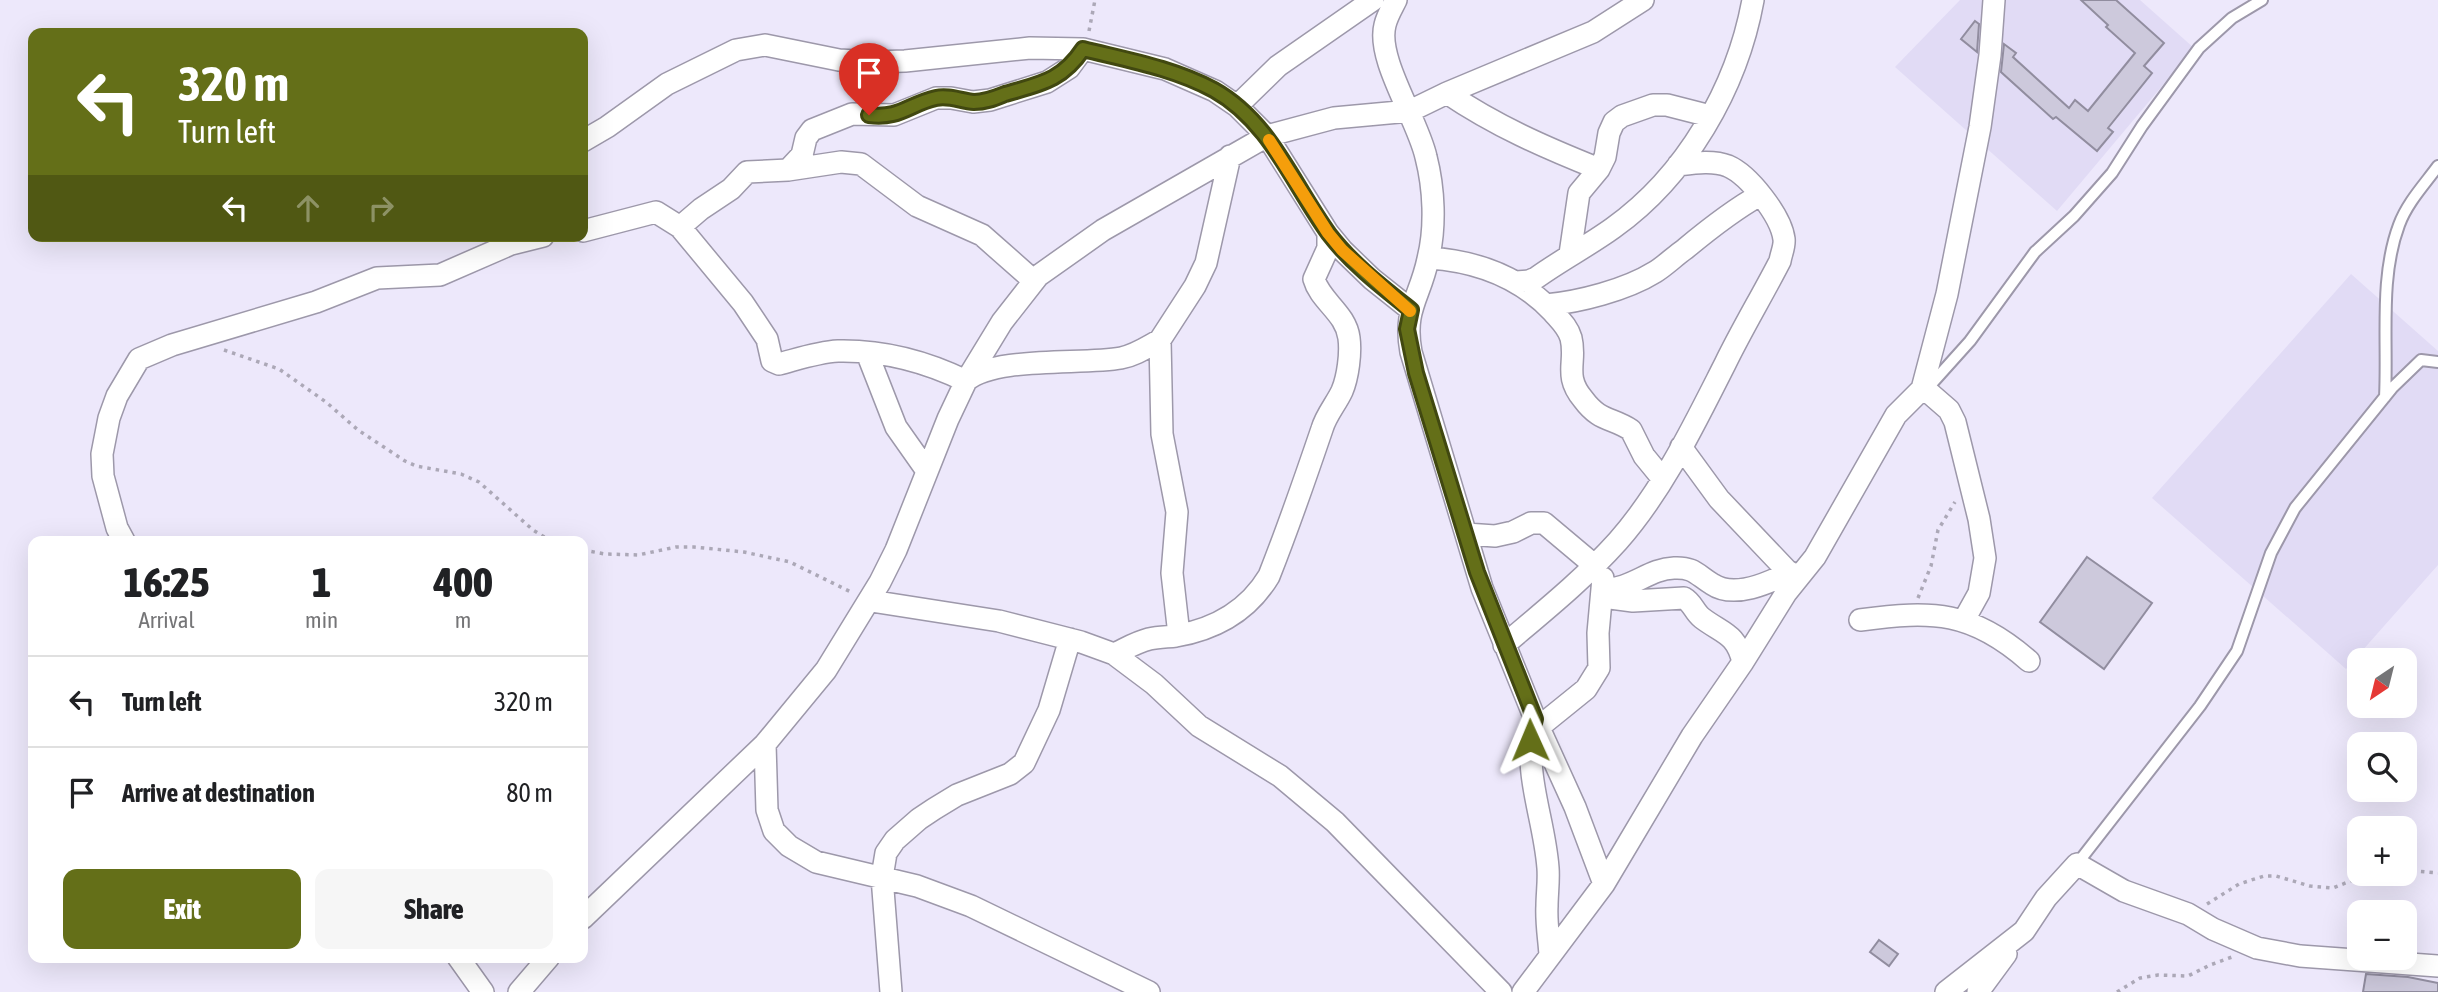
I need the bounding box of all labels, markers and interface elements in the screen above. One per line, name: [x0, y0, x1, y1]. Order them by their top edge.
pin: [839, 43, 899, 115]
icon: arrive: [850, 54, 888, 92]
text: 320 m: [178, 55, 289, 111]
icon: left: [63, 56, 154, 147]
text: Turn left: [178, 113, 276, 150]
icon: left: [216, 189, 254, 227]
icon: ahead: [289, 189, 327, 227]
icon: right: [362, 189, 400, 227]
text: 16:25: [123, 558, 210, 606]
text: 1: [312, 558, 331, 606]
text: 400: [433, 558, 493, 606]
text: Arrival: [138, 607, 195, 633]
text: min: [305, 607, 338, 633]
text: m: [455, 607, 471, 633]
north arrow: [2347, 648, 2417, 718]
map controls: [2347, 648, 2417, 970]
icon: left: [63, 683, 101, 721]
text: Turn left: [122, 687, 202, 717]
text: 320 m: [494, 687, 553, 717]
position arrow: [1493, 703, 1567, 777]
button: search: [2347, 732, 2417, 802]
icon: arrive: [63, 774, 101, 812]
text: Arrive at destination: [122, 778, 315, 808]
text: 80 m: [506, 778, 553, 808]
button: +: [2347, 816, 2417, 886]
button: Exit: [63, 869, 301, 949]
button: Share: [315, 869, 553, 949]
button: −: [2347, 900, 2417, 970]

